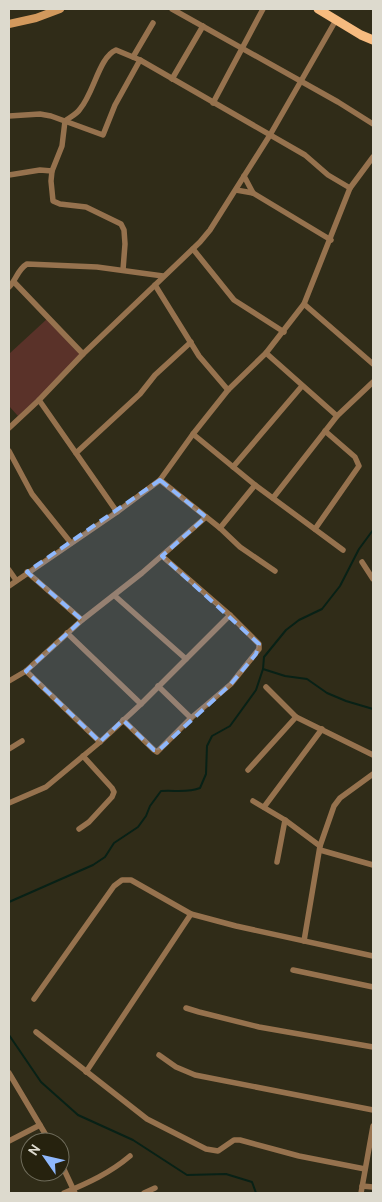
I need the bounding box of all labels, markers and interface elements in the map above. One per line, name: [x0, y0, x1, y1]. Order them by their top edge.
north arrow: [20, 1132, 70, 1182]
text: N: [24, 1141, 44, 1159]

